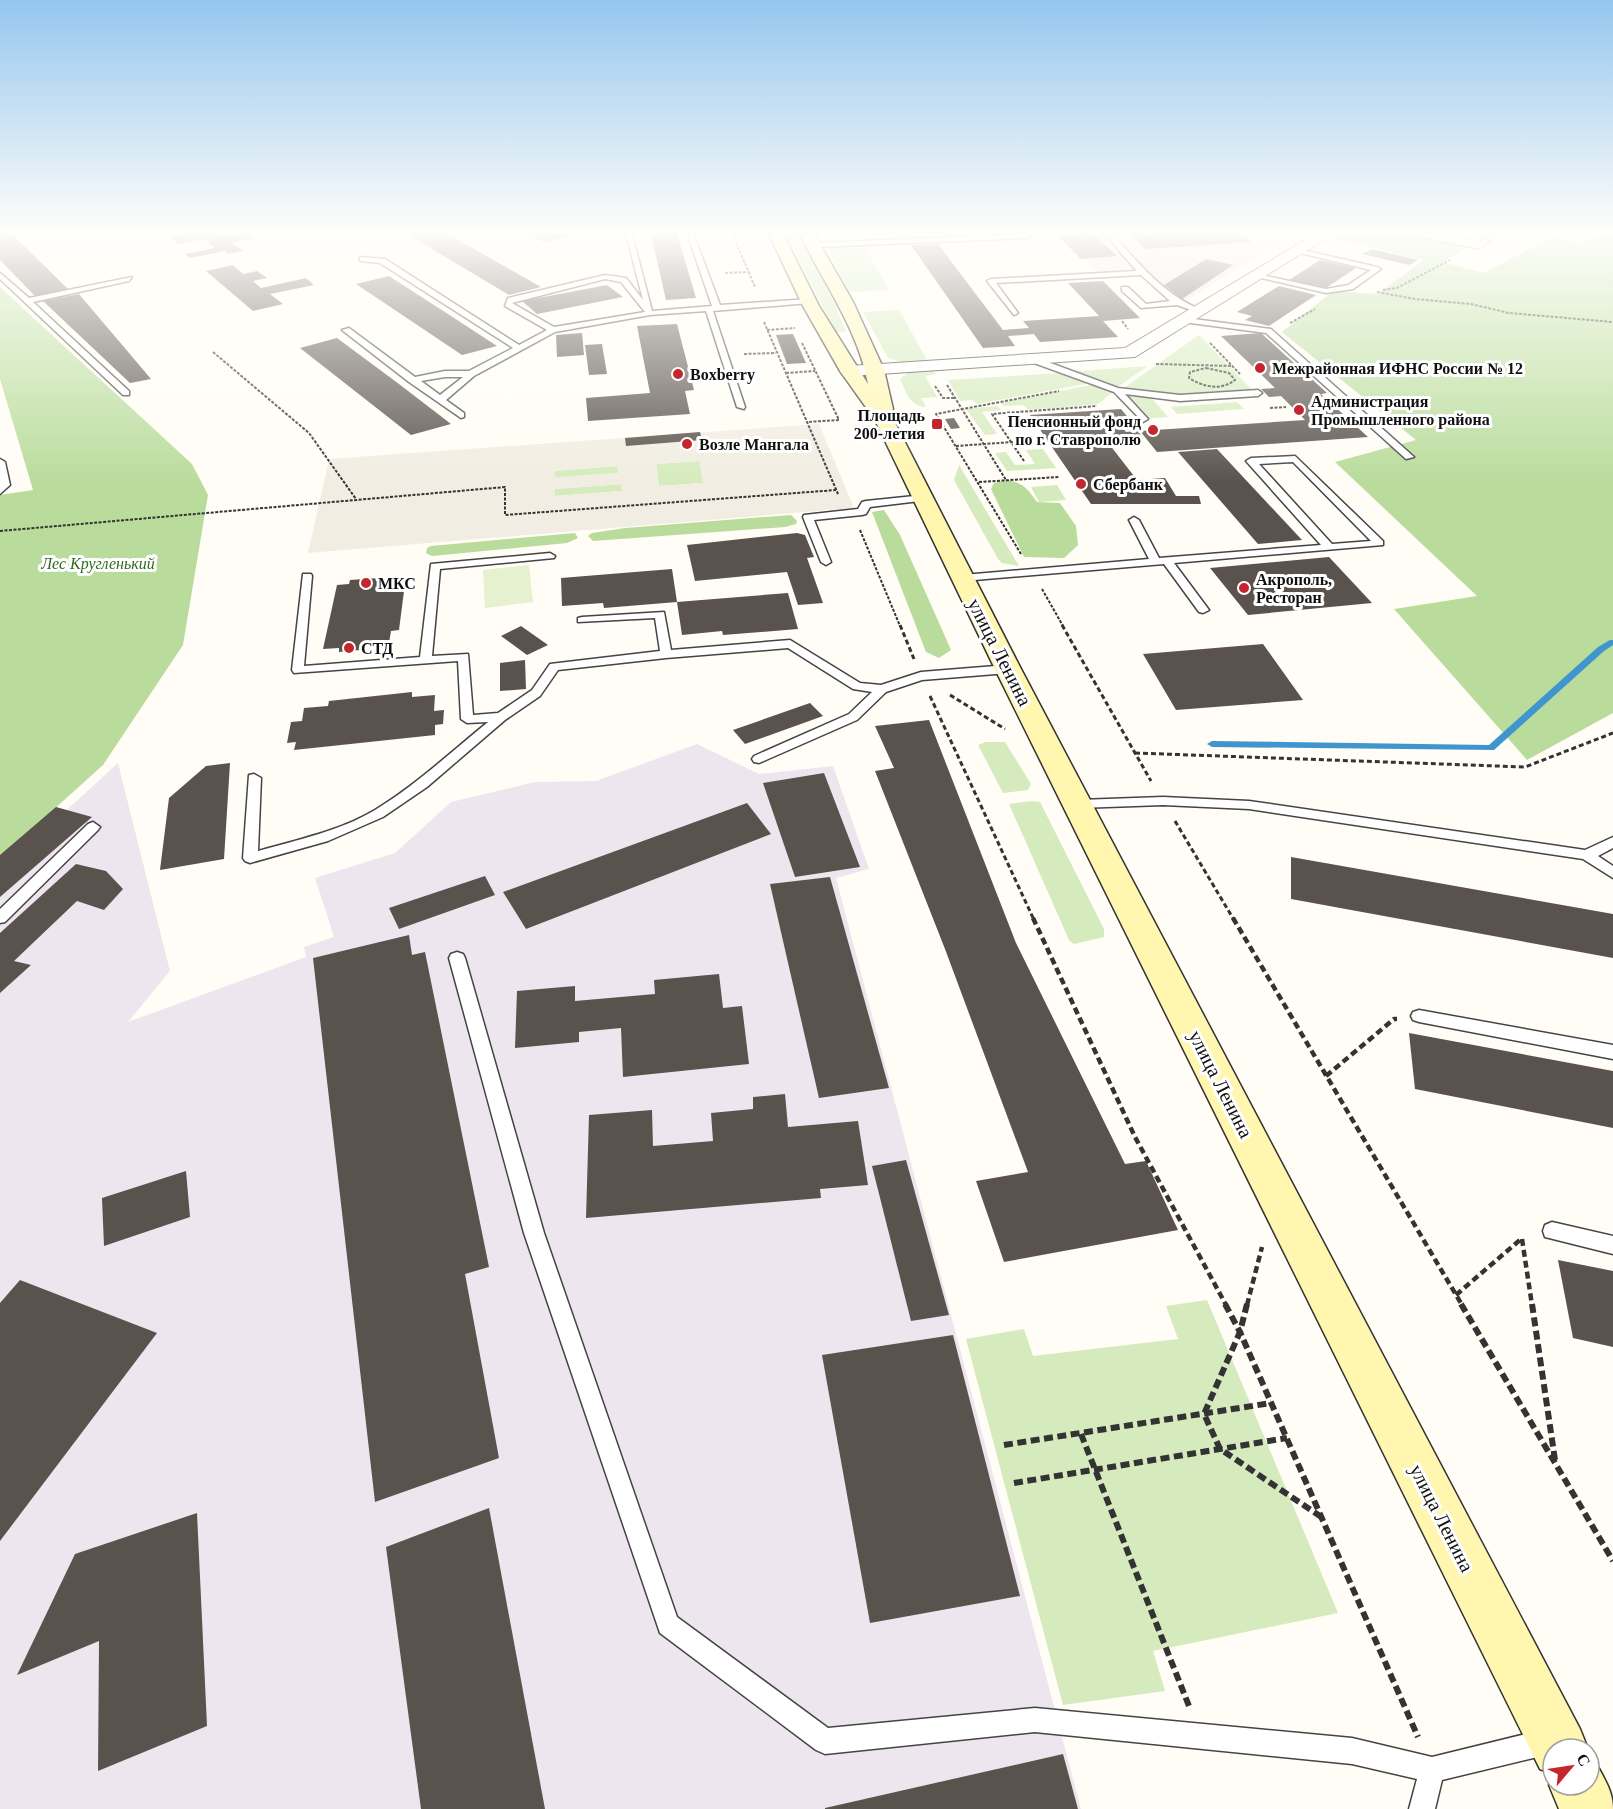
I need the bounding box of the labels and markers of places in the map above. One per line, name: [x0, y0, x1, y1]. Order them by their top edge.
place label: Межрайонная ИФНС России № 12: [1272, 360, 1523, 378]
marker: Межрайонная ИФНС России № 12: [1253, 361, 1267, 375]
place label: Boxberry: [690, 366, 755, 384]
marker: Boxberry: [671, 367, 685, 381]
place label: Администрация Промышленного района: [1311, 393, 1490, 429]
marker: Администрация Промышленного района: [1292, 403, 1306, 417]
place label: Площадь 200-летия: [854, 407, 926, 442]
place label: Пенсионный фонд по г. Ставрополю: [1007, 413, 1141, 449]
marker: Площадь 200-летия: [930, 417, 944, 431]
marker: Пенсионный фонд по г. Ставрополю: [1146, 423, 1160, 437]
place label: Возле Мангала: [699, 436, 809, 453]
marker: Возле Мангала: [680, 437, 694, 451]
place label: Сбербанк: [1093, 476, 1164, 494]
marker: Сбербанк: [1074, 477, 1088, 491]
place label: Акрополь, Ресторан: [1256, 571, 1332, 607]
place label: МКС: [378, 575, 416, 592]
marker: МКС: [359, 576, 373, 590]
marker: Акрополь, Ресторан: [1237, 581, 1251, 595]
place label: СТД: [361, 640, 393, 658]
marker: СТД: [342, 641, 356, 655]

